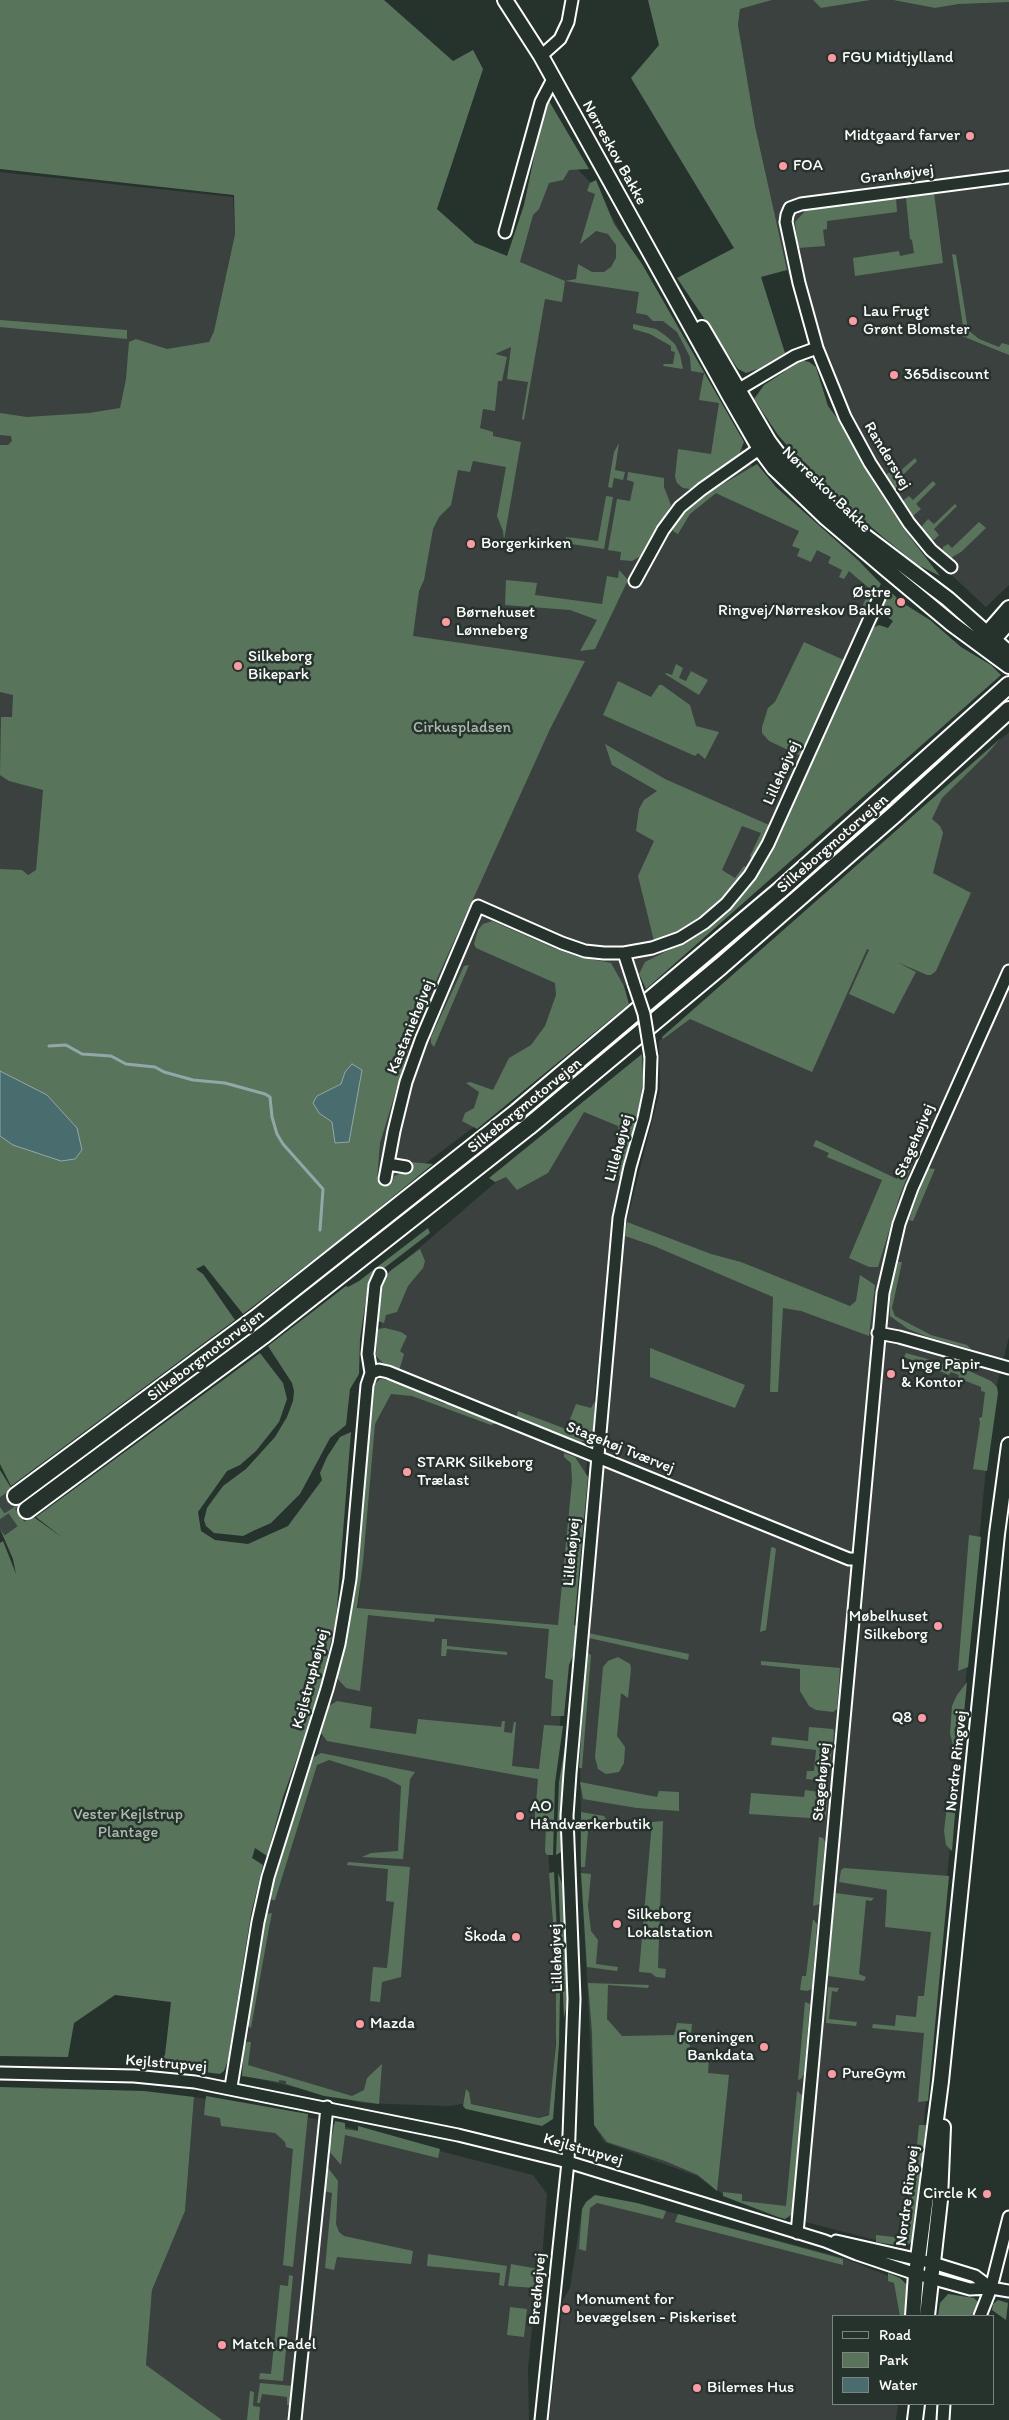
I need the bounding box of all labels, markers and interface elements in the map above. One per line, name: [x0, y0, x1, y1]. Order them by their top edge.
place label: FGU Midtjylland: [842, 48, 953, 68]
marker: FGU Midtjylland: [826, 52, 838, 64]
street label: Nørreskov Bakke: [577, 97, 651, 209]
place label: Midtgaard farver: [844, 126, 960, 146]
marker: Midtgaard farver: [964, 130, 976, 142]
place label: FOA: [793, 156, 823, 176]
marker: FOA: [777, 160, 789, 172]
street label: Granhøjvej: [859, 161, 935, 189]
place label: Lau Frugt Grønt Blomster: [863, 302, 970, 340]
marker: Lau Frugt Grønt Blomster: [847, 315, 859, 327]
place label: 365discount: [904, 365, 989, 385]
marker: 365discount: [888, 369, 900, 381]
street label: Randersvej: [859, 419, 915, 493]
street label: Nørreskov Bakke: [777, 443, 875, 537]
place label: Borgerkirken: [481, 534, 571, 554]
marker: Borgerkirken: [465, 538, 477, 550]
place label: Østre Ringvej/Nørreskov Bakke: [718, 583, 891, 621]
marker: Østre Ringvej/Nørreskov Bakke: [895, 596, 907, 608]
place label: Børnehuset Lønneberg: [456, 603, 535, 641]
marker: Børnehuset Lønneberg: [440, 616, 452, 628]
place label: Silkeborg Bikepark: [248, 647, 312, 685]
marker: Silkeborg Bikepark: [232, 660, 244, 672]
park label: Cirkuspladsen: [413, 718, 511, 738]
street label: Lillehøjvej: [759, 738, 805, 808]
street label: Silkeborgmotorvejen: [773, 790, 893, 898]
street label: Kastaniehøjvej: [383, 977, 439, 1077]
street label: Silkeborgmotorvejen: [464, 1054, 586, 1158]
street label: Stagehøjvej: [891, 1101, 939, 1181]
street label: Lillehøjvej: [601, 1112, 637, 1184]
street label: Silkeborgmotorvejen: [144, 1306, 268, 1406]
place label: Lynge Papir & Kontor: [901, 1355, 980, 1393]
marker: Lynge Papir & Kontor: [885, 1368, 897, 1380]
street label: Stagehøj Tværvej: [563, 1418, 677, 1478]
place label: STARK Silkeborg Trælast: [417, 1453, 533, 1491]
marker: STARK Silkeborg Trælast: [401, 1466, 413, 1478]
street label: Lillehøjvej: [559, 1517, 585, 1587]
place label: Møbelhuset Silkeborg: [849, 1607, 928, 1645]
marker: Møbelhuset Silkeborg: [932, 1620, 944, 1632]
street label: Kejlstruphøjvej: [288, 1627, 334, 1731]
place label: Q8: [892, 1708, 912, 1728]
street label: Nordre Ringvej: [942, 1710, 972, 1812]
marker: Q8: [916, 1712, 928, 1724]
street label: Stagehøjvej: [809, 1742, 835, 1822]
place label: AO Håndværkerbutik: [530, 1797, 650, 1835]
park label: Vester Kejlstrup Plantage: [73, 1805, 183, 1843]
marker: AO Håndværkerbutik: [514, 1810, 526, 1822]
place label: Silkeborg Lokalstation: [627, 1905, 713, 1943]
marker: Silkeborg Lokalstation: [611, 1918, 623, 1930]
street label: Lillehøjvej: [546, 1923, 568, 1993]
place label: Škoda: [464, 1927, 506, 1947]
marker: Škoda: [510, 1931, 522, 1943]
place label: Mazda: [370, 2014, 415, 2034]
marker: Mazda: [354, 2018, 366, 2030]
place label: Foreningen Bankdata: [678, 2028, 754, 2066]
marker: Foreningen Bankdata: [758, 2041, 770, 2053]
street label: Kejlstrupvej: [124, 2051, 208, 2077]
place label: PureGym: [842, 2064, 906, 2084]
marker: PureGym: [826, 2068, 838, 2080]
street label: Kejlstrupvej: [541, 2130, 625, 2170]
street label: Nordre Ringvej: [892, 2145, 924, 2247]
place label: Circle K: [923, 2184, 977, 2204]
marker: Circle K: [981, 2188, 993, 2200]
street label: Bredhøjvej: [525, 2252, 551, 2326]
place label: Monument for bevægelsen - Piskeriset: [576, 2290, 737, 2328]
marker: Monument for bevægelsen - Piskeriset: [560, 2303, 572, 2315]
legend: [832, 2315, 994, 2405]
text: Road: [879, 2326, 911, 2344]
place label: Match Padel: [232, 2335, 316, 2355]
marker: Match Padel: [216, 2339, 228, 2351]
text: Park: [879, 2351, 909, 2369]
text: Water: [879, 2376, 917, 2394]
place label: Bilernes Hus: [707, 2378, 794, 2398]
marker: Bilernes Hus: [691, 2382, 703, 2394]

